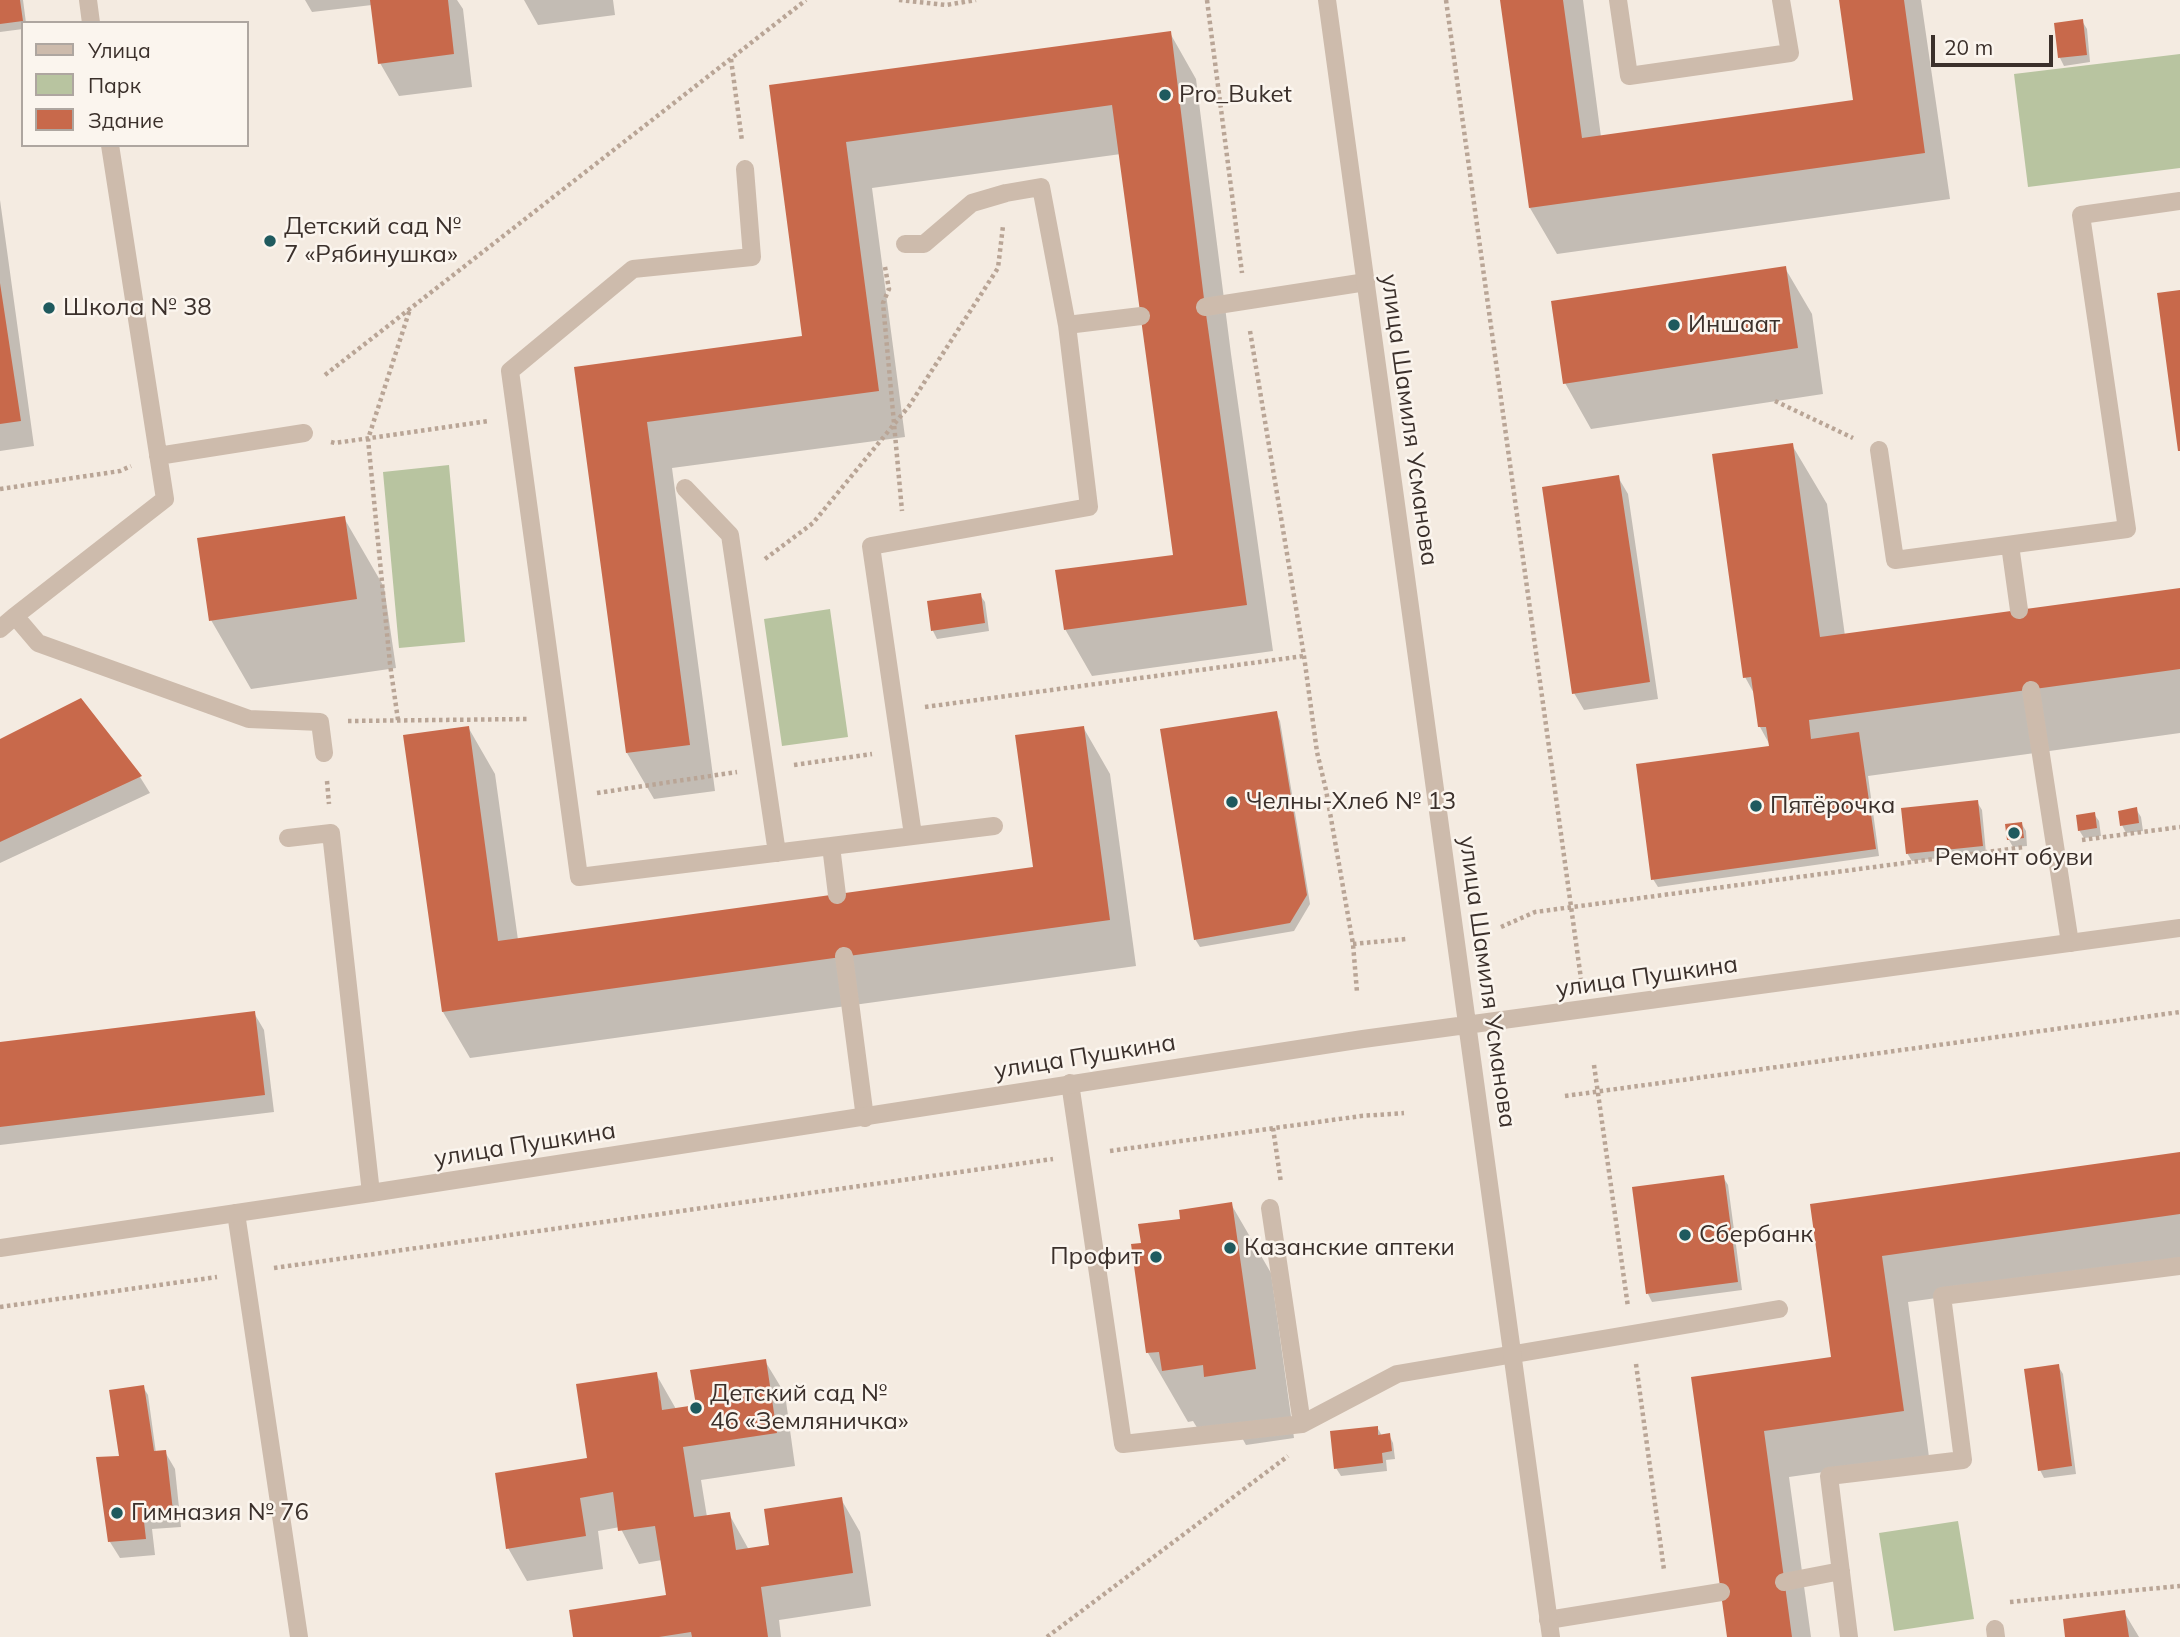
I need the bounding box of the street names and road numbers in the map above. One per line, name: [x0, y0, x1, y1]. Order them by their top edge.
street label: улица Шамиля Усманова: [1374, 272, 1444, 568]
street label: улица Шамиля Усманова: [1452, 834, 1522, 1130]
street label: улица Пушкина: [1554, 950, 1740, 1004]
street label: улица Пушкина: [992, 1028, 1178, 1086]
street label: улица Пушкина: [432, 1116, 618, 1174]

